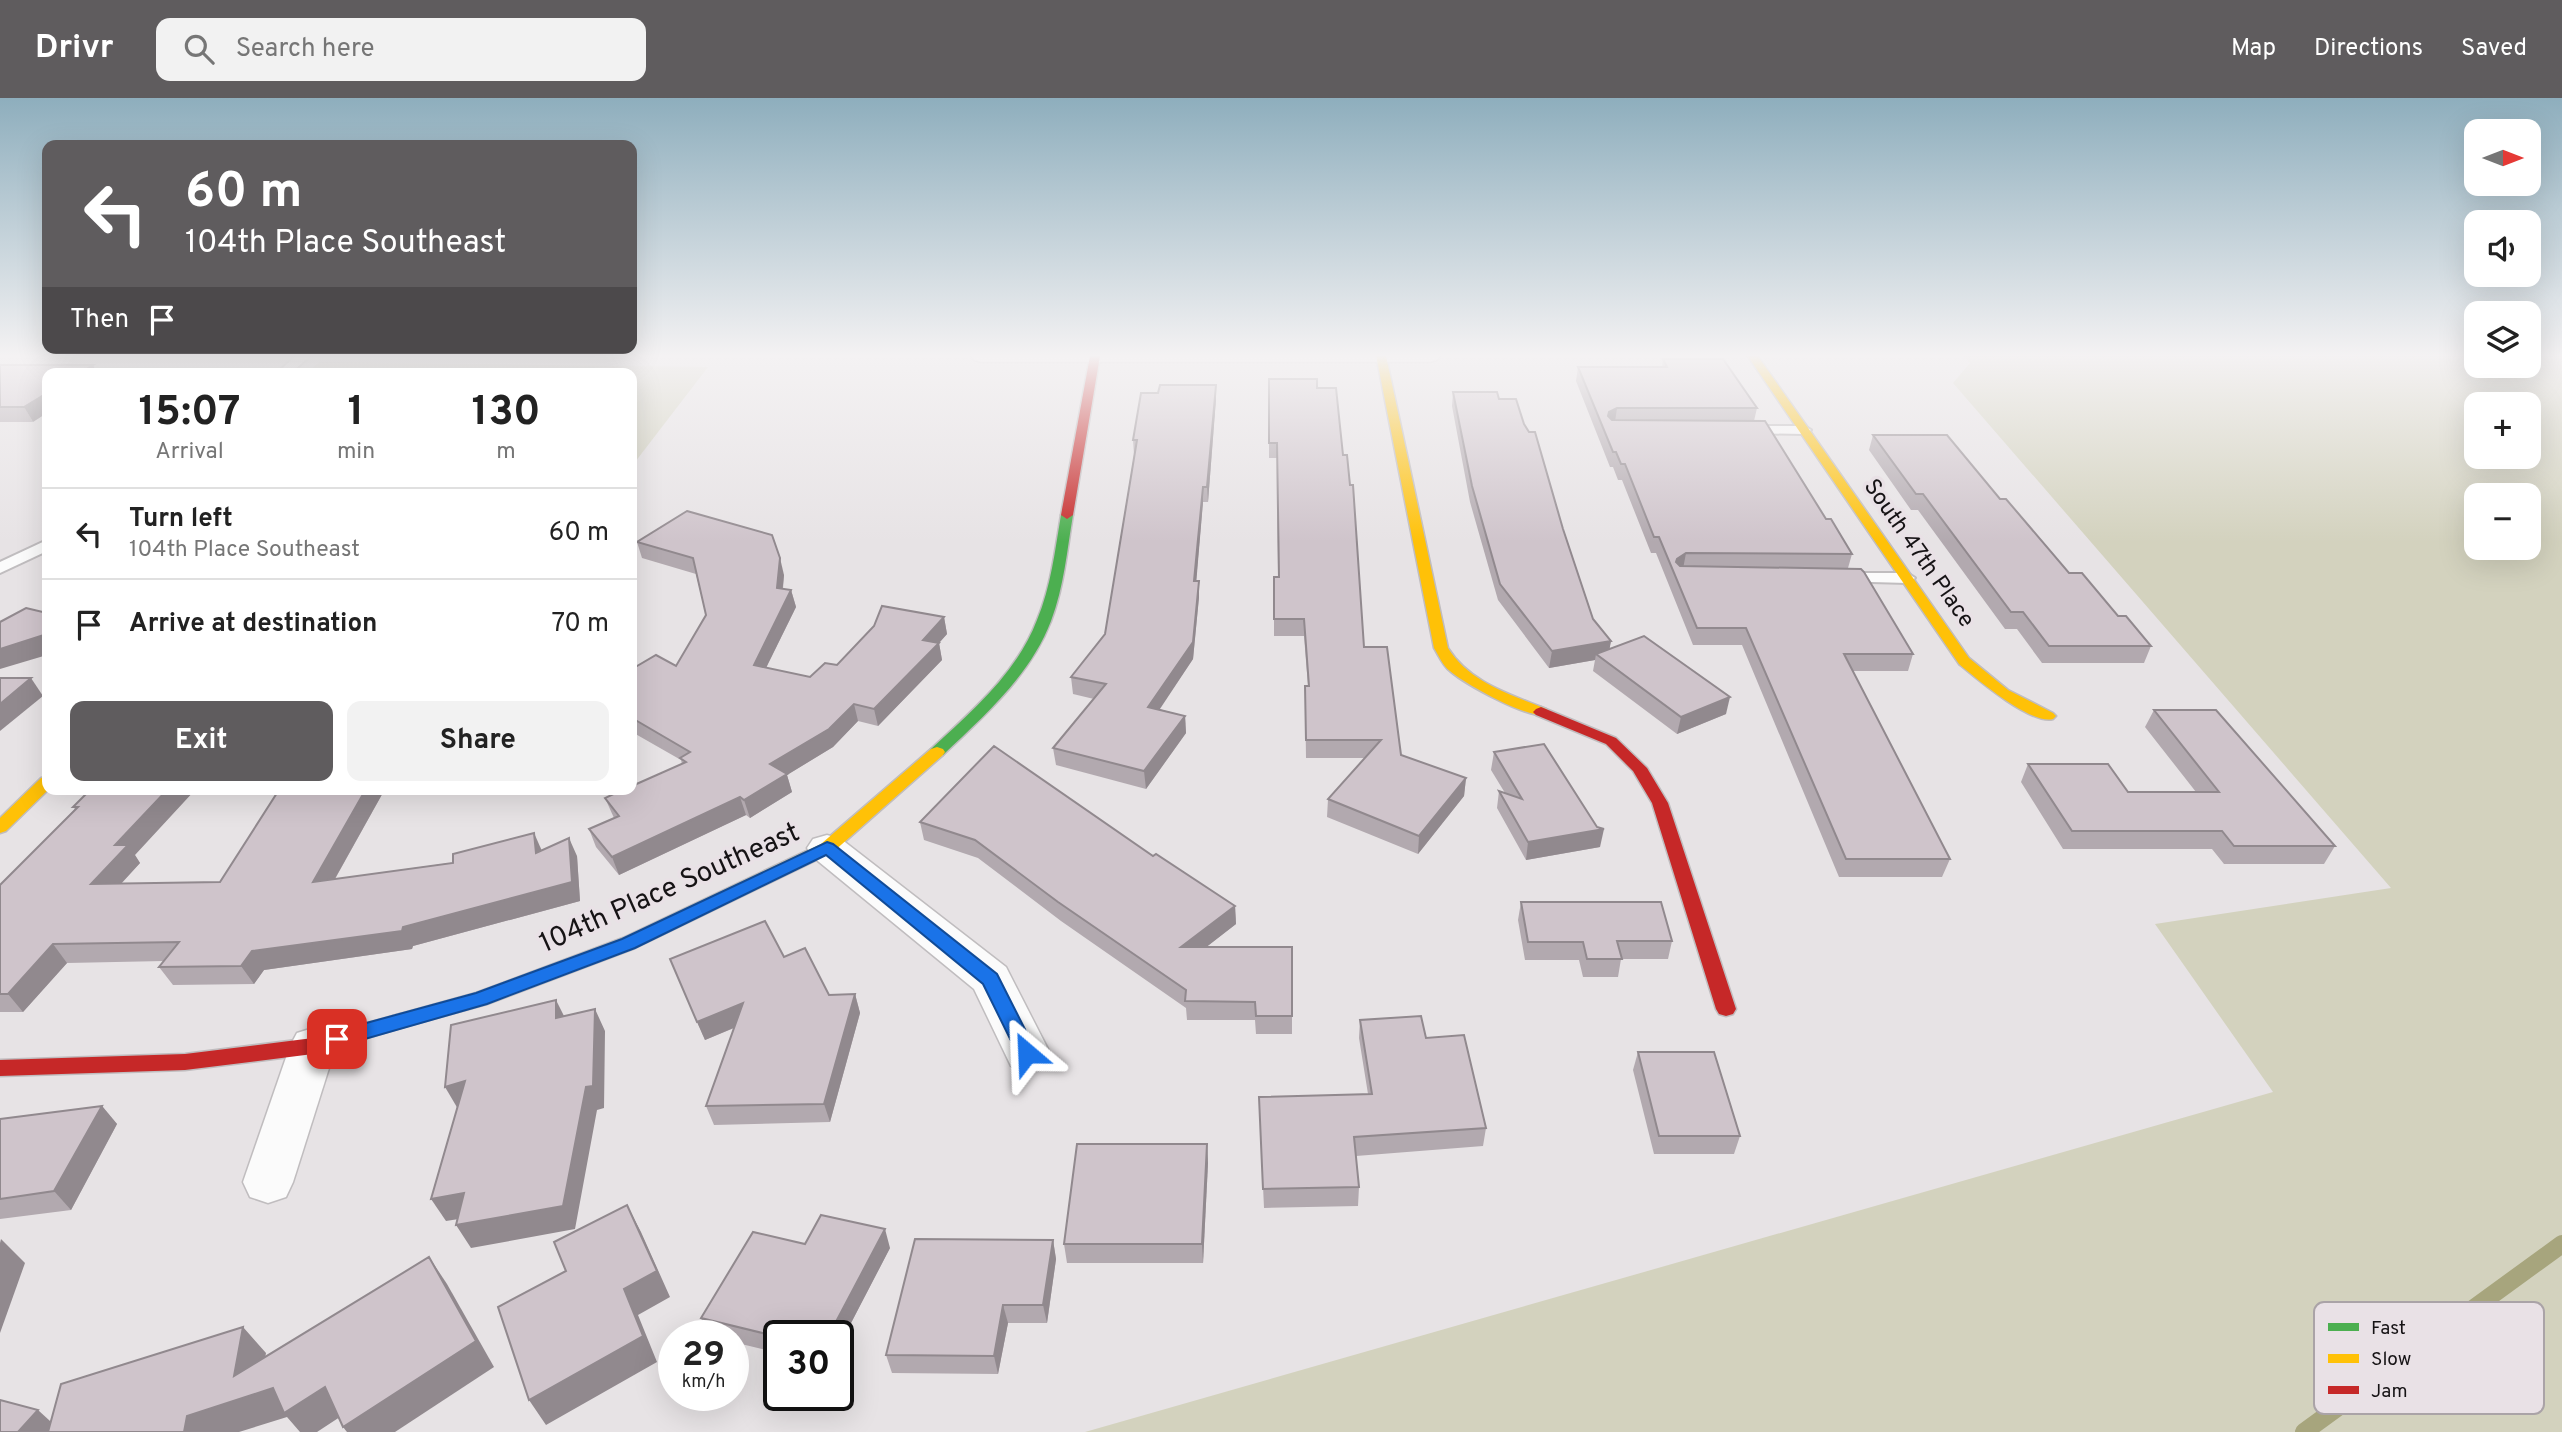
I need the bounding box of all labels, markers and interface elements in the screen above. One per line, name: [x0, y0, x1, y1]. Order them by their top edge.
search box: [156, 18, 646, 81]
text: Drivr: [35, 28, 114, 70]
icon: search: [180, 30, 218, 68]
text: Search here: [236, 33, 375, 66]
text: Map: [2231, 34, 2276, 64]
text: Directions: [2314, 34, 2423, 64]
text: Saved: [2461, 34, 2527, 64]
north arrow: [2464, 119, 2541, 196]
map controls: [2464, 119, 2541, 560]
text: 60 m: [185, 163, 303, 225]
icon: left: [70, 168, 161, 259]
button: sound: [2464, 210, 2541, 287]
text: 104th Place Southeast: [185, 224, 506, 264]
icon: arrive: [143, 301, 181, 339]
button: layers: [2464, 301, 2541, 378]
text: Then: [70, 304, 129, 337]
text: 15:07: [138, 387, 240, 440]
text: 1: [348, 387, 364, 440]
text: 130: [472, 387, 541, 440]
button: +: [2464, 392, 2541, 469]
text: Arrival: [155, 438, 224, 467]
text: min: [337, 438, 375, 467]
text: m: [496, 438, 516, 467]
street label: South 47th Place: [1856, 474, 1980, 634]
button: −: [2464, 483, 2541, 560]
text: Turn left: [129, 503, 233, 536]
icon: left: [70, 515, 108, 553]
text: 60 m: [549, 517, 609, 550]
text: 104th Place Southeast: [129, 536, 360, 565]
icon: arrive: [70, 606, 108, 644]
text: Arrive at destination: [129, 608, 377, 641]
text: 70 m: [551, 608, 609, 641]
button: Exit: [70, 701, 333, 781]
button: Share: [347, 701, 609, 781]
street label: 104th Place Southeast: [534, 815, 806, 963]
pin: [307, 1009, 367, 1069]
position arrow: [990, 1016, 1064, 1090]
icon: arrive: [318, 1020, 356, 1058]
legend: [2314, 1302, 2544, 1414]
text: Fast: [2371, 1317, 2406, 1341]
speed limit sign: 30: [763, 1320, 854, 1411]
text: 29: [682, 1334, 725, 1378]
text: Slow: [2371, 1348, 2411, 1372]
text: km/h: [682, 1371, 725, 1394]
text: Jam: [2371, 1380, 2408, 1404]

